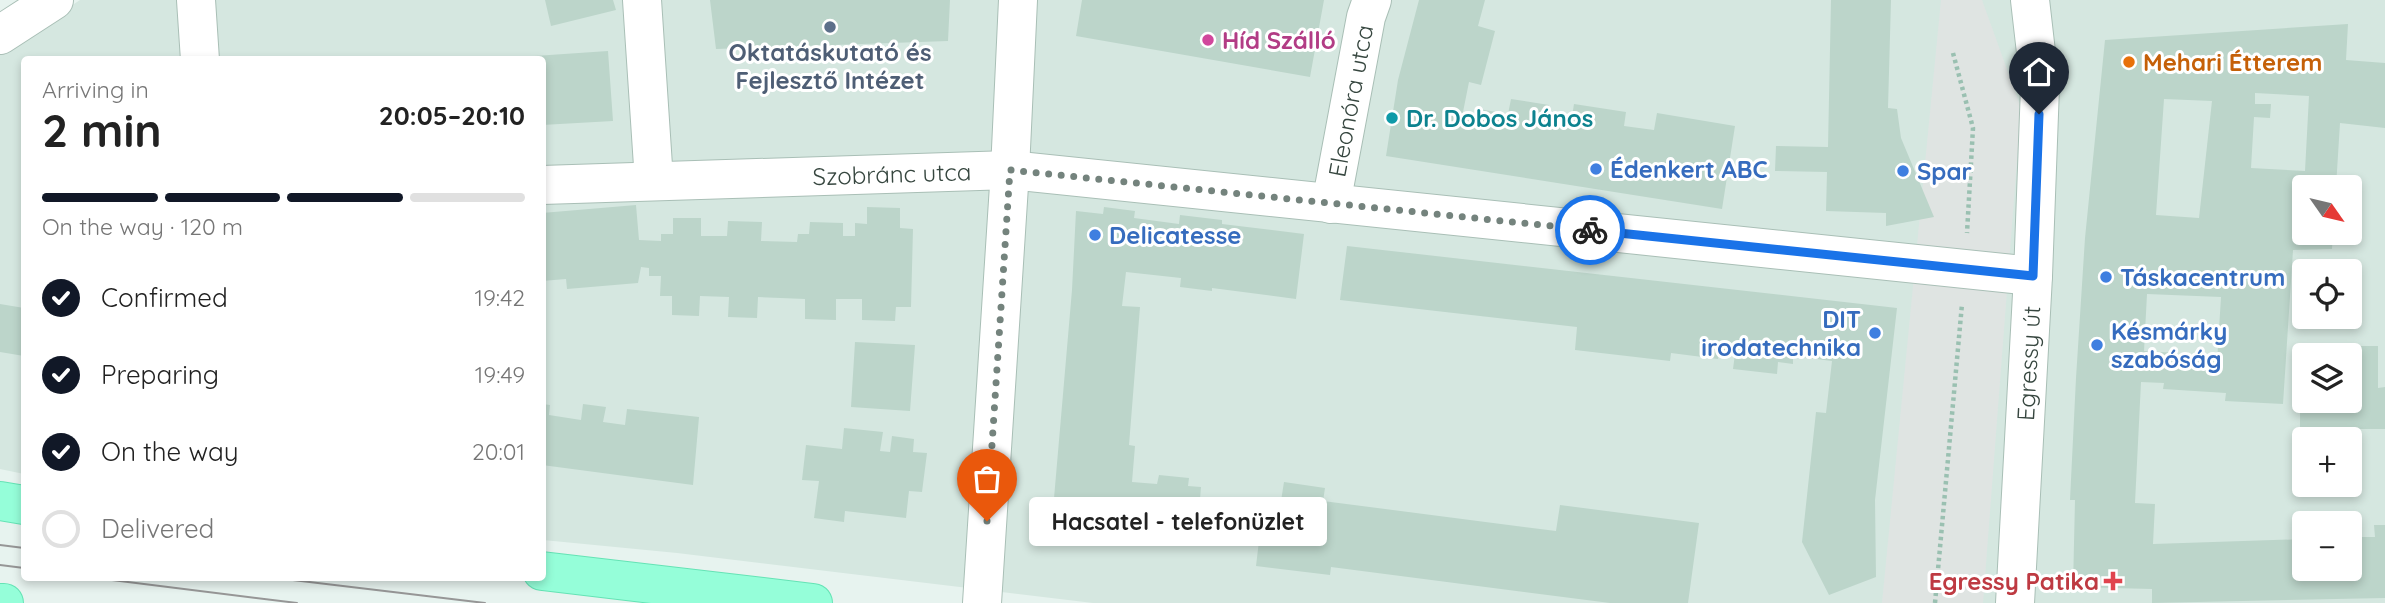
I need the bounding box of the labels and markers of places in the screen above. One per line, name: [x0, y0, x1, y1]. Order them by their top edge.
marker: Oktatáskutató és Fejlesztő Intézet: [822, 19, 838, 35]
place label: Híd Szálló: [1222, 25, 1336, 55]
marker: Híd Szálló: [1200, 32, 1216, 48]
place label: Oktatáskutató és Fejlesztő Intézet: [729, 37, 931, 95]
pin: [2009, 42, 2069, 114]
place label: Mehari Étterem: [2143, 47, 2322, 77]
marker: Mehari Étterem: [2121, 54, 2137, 70]
place label: Dr. Dobos János: [1406, 103, 1593, 133]
marker: Dr. Dobos János: [1384, 110, 1400, 126]
place label: Édenkert ABC: [1610, 154, 1768, 184]
place label: Spar: [1917, 156, 1972, 186]
marker: Édenkert ABC: [1588, 161, 1604, 177]
marker: Spar: [1895, 163, 1911, 179]
place label: Delicatesse: [1109, 220, 1241, 250]
marker: Delicatesse: [1087, 227, 1103, 243]
place label: Táskacentrum: [2120, 262, 2285, 292]
marker: Táskacentrum: [2098, 269, 2114, 285]
place label: DIT irodatechnika: [1701, 304, 1861, 362]
place label: Késmárky szabóság: [2111, 316, 2227, 374]
marker: DIT irodatechnika: [1867, 325, 1883, 341]
marker: Késmárky szabóság: [2089, 337, 2105, 353]
pin: [957, 449, 1017, 521]
callout: Hacsatel - telefonüzlet: [1029, 496, 1326, 546]
place label: Egressy Patika: [1929, 566, 2099, 596]
marker: Egressy Patika: [2105, 573, 2121, 589]

